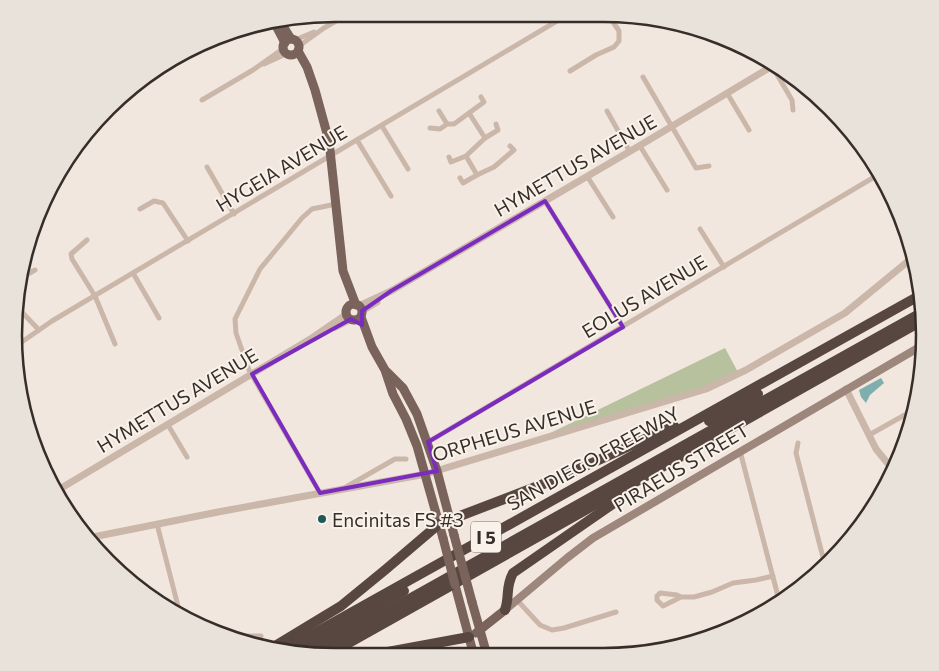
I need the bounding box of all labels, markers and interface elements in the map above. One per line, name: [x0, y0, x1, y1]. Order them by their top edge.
street label: HYMETTUS AVENUE: [490, 109, 660, 221]
street label: HYGEIA AVENUE: [211, 120, 351, 216]
street label: EOLUS AVENUE: [577, 250, 711, 342]
street label: HYMETTUS AVENUE: [92, 343, 262, 457]
street label: ORPHEUS AVENUE: [429, 394, 599, 466]
street label: SAN DIEGO FREEWAY: [503, 401, 683, 515]
street label: PIRAEUS STREET: [609, 418, 753, 516]
place label: Encinitas FS #3: [332, 508, 464, 531]
marker: Encinitas FS #3: [316, 513, 328, 525]
road number: I 5: [471, 522, 501, 552]

